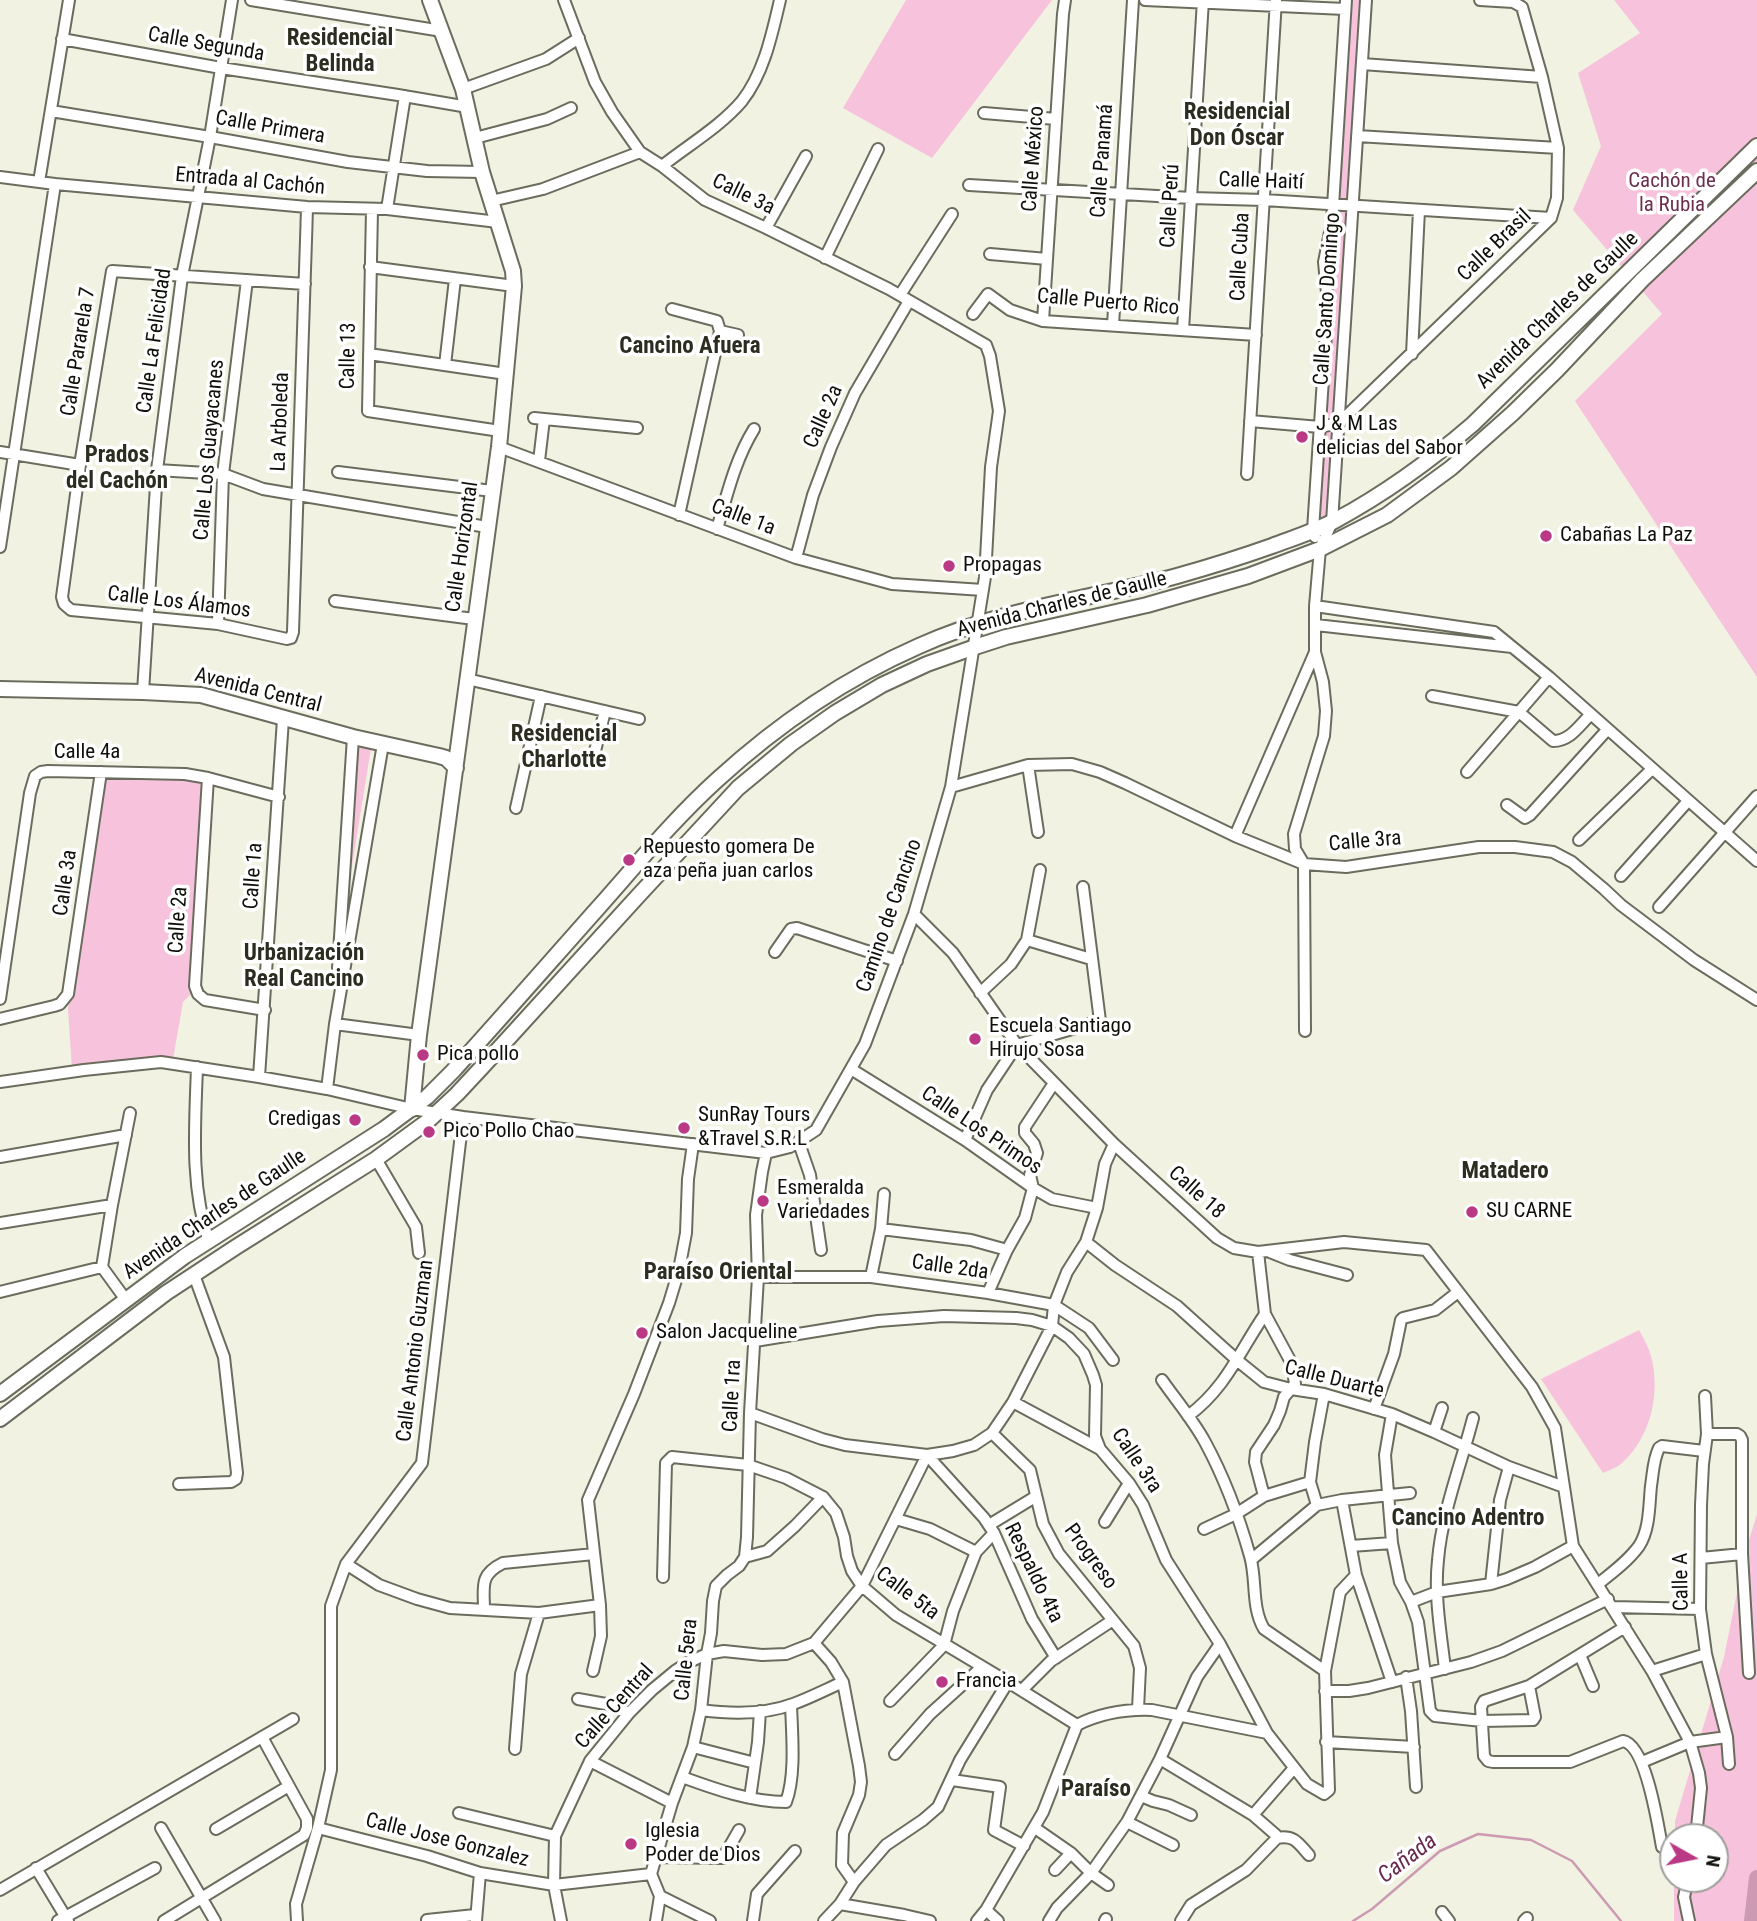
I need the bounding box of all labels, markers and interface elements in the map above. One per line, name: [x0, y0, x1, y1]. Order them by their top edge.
street label: Calle Segunda: [146, 22, 266, 68]
district label: Residencial Belinda: [287, 25, 393, 79]
district label: Residencial Don Óscar: [1184, 99, 1290, 153]
street label: Calle Panamá: [1086, 103, 1120, 219]
street label: Calle México: [1018, 105, 1050, 213]
street label: Calle Primera: [213, 106, 327, 150]
street label: Entrada al Cachón: [174, 163, 326, 201]
street label: Calle Perú: [1156, 163, 1186, 249]
street label: Calle Haití: [1218, 168, 1304, 196]
street label: Calle 3a: [708, 169, 778, 221]
park label: Cachón de la Rubia: [1628, 169, 1716, 219]
street label: Calle Brasil: [1453, 205, 1537, 287]
street label: Calle Cuba: [1226, 212, 1256, 302]
street label: Calle Santo Domingo: [1309, 212, 1347, 386]
street label: Avenida Charles de Gaulle: [1472, 227, 1644, 395]
street label: Calle La Felicidad: [132, 267, 178, 415]
street label: Calle Puerto Rico: [1036, 284, 1180, 322]
street label: Calle Pararela 7: [56, 286, 102, 418]
street label: Calle 13: [336, 322, 362, 390]
district label: Cancino Afuera: [619, 333, 761, 361]
street label: Calle Los Guayacanes: [190, 358, 230, 542]
street label: La Arboleda: [267, 372, 295, 472]
street label: Calle 2a: [799, 381, 849, 453]
place label: J & M Las delicias del Sabor: [1316, 412, 1463, 462]
marker: J & M Las delicias del Sabor: [1294, 429, 1310, 445]
district label: Prados del Cachón: [66, 442, 168, 496]
street label: Calle Horizontal: [441, 480, 485, 614]
street label: Calle 1a: [707, 494, 779, 542]
place label: Cabañas La Paz: [1560, 523, 1693, 549]
marker: Cabañas La Paz: [1538, 528, 1554, 544]
place label: Propagas: [963, 553, 1042, 579]
marker: Propagas: [941, 558, 957, 574]
street label: Avenida Charles de Gaulle: [954, 567, 1170, 643]
street label: Calle Los Álamos: [106, 582, 252, 624]
street label: Avenida Central: [192, 663, 324, 719]
district label: Residencial Charlotte: [511, 721, 617, 775]
street label: Calle 4a: [54, 740, 120, 766]
street label: Calle 3ra: [1328, 826, 1402, 858]
place label: Repuesto gomera De aza peña juan carlos: [643, 835, 815, 885]
street label: Camino de Cancino: [852, 836, 928, 996]
street label: Calle 1a: [239, 842, 269, 910]
street label: Calle 3a: [49, 848, 83, 918]
marker: Repuesto gomera De aza peña juan carlos: [621, 852, 637, 868]
street label: Calle 2a: [164, 886, 194, 954]
district label: Urbanización Real Cancino: [244, 940, 364, 994]
place label: Escuela Santiago Hirujo Sosa: [989, 1014, 1132, 1064]
marker: Escuela Santiago Hirujo Sosa: [967, 1031, 983, 1047]
place label: Pica pollo: [437, 1042, 519, 1068]
marker: Pica pollo: [415, 1047, 431, 1063]
street label: Calle Los Primos: [916, 1081, 1046, 1181]
place label: SunRay Tours &Travel S.R.L: [698, 1103, 810, 1153]
place label: Credigas: [268, 1107, 341, 1133]
marker: Credigas: [347, 1112, 363, 1128]
place label: Pico Pollo Chao: [443, 1119, 574, 1145]
marker: SunRay Tours &Travel S.R.L: [676, 1120, 692, 1136]
marker: Pico Pollo Chao: [421, 1124, 437, 1140]
street label: Avenida Charles de Gaulle: [119, 1144, 311, 1286]
district label: Matadero: [1461, 1158, 1549, 1186]
street label: Calle 18: [1163, 1161, 1229, 1225]
place label: Esmeralda Variedades: [777, 1176, 870, 1226]
marker: Esmeralda Variedades: [755, 1193, 771, 1209]
place label: SU CARNE: [1486, 1199, 1572, 1225]
marker: SU CARNE: [1464, 1204, 1480, 1220]
street label: Calle 2da: [910, 1250, 990, 1286]
street label: Calle Antonio Guzman: [392, 1259, 440, 1443]
district label: Paraíso Oriental: [644, 1259, 792, 1287]
place label: Salon Jacqueline: [656, 1320, 797, 1346]
marker: Salon Jacqueline: [634, 1325, 650, 1341]
street label: Calle Duarte: [1282, 1356, 1386, 1404]
street label: Calle 1ra: [719, 1359, 747, 1433]
street label: Calle 3ra: [1105, 1424, 1167, 1498]
district label: Cancino Adentro: [1392, 1505, 1544, 1533]
street label: Respaldo 4ta: [998, 1519, 1068, 1627]
street label: Progreso: [1058, 1519, 1122, 1595]
street label: Calle A: [1669, 1553, 1695, 1611]
street label: Calle 5ta: [870, 1562, 944, 1626]
street label: Calle 5era: [670, 1618, 704, 1702]
street label: Calle Central: [570, 1659, 660, 1755]
place label: Francia: [956, 1669, 1017, 1695]
marker: Francia: [934, 1674, 950, 1690]
district label: Paraíso: [1061, 1776, 1131, 1804]
street label: Calle Jose Gonzalez: [363, 1809, 531, 1873]
place label: Iglesia Poder de Dios: [645, 1819, 761, 1869]
north arrow: [1659, 1823, 1729, 1893]
water label: Cañada: [1373, 1828, 1443, 1890]
marker: Iglesia Poder de Dios: [623, 1836, 639, 1852]
text: N: [1701, 1853, 1726, 1869]

